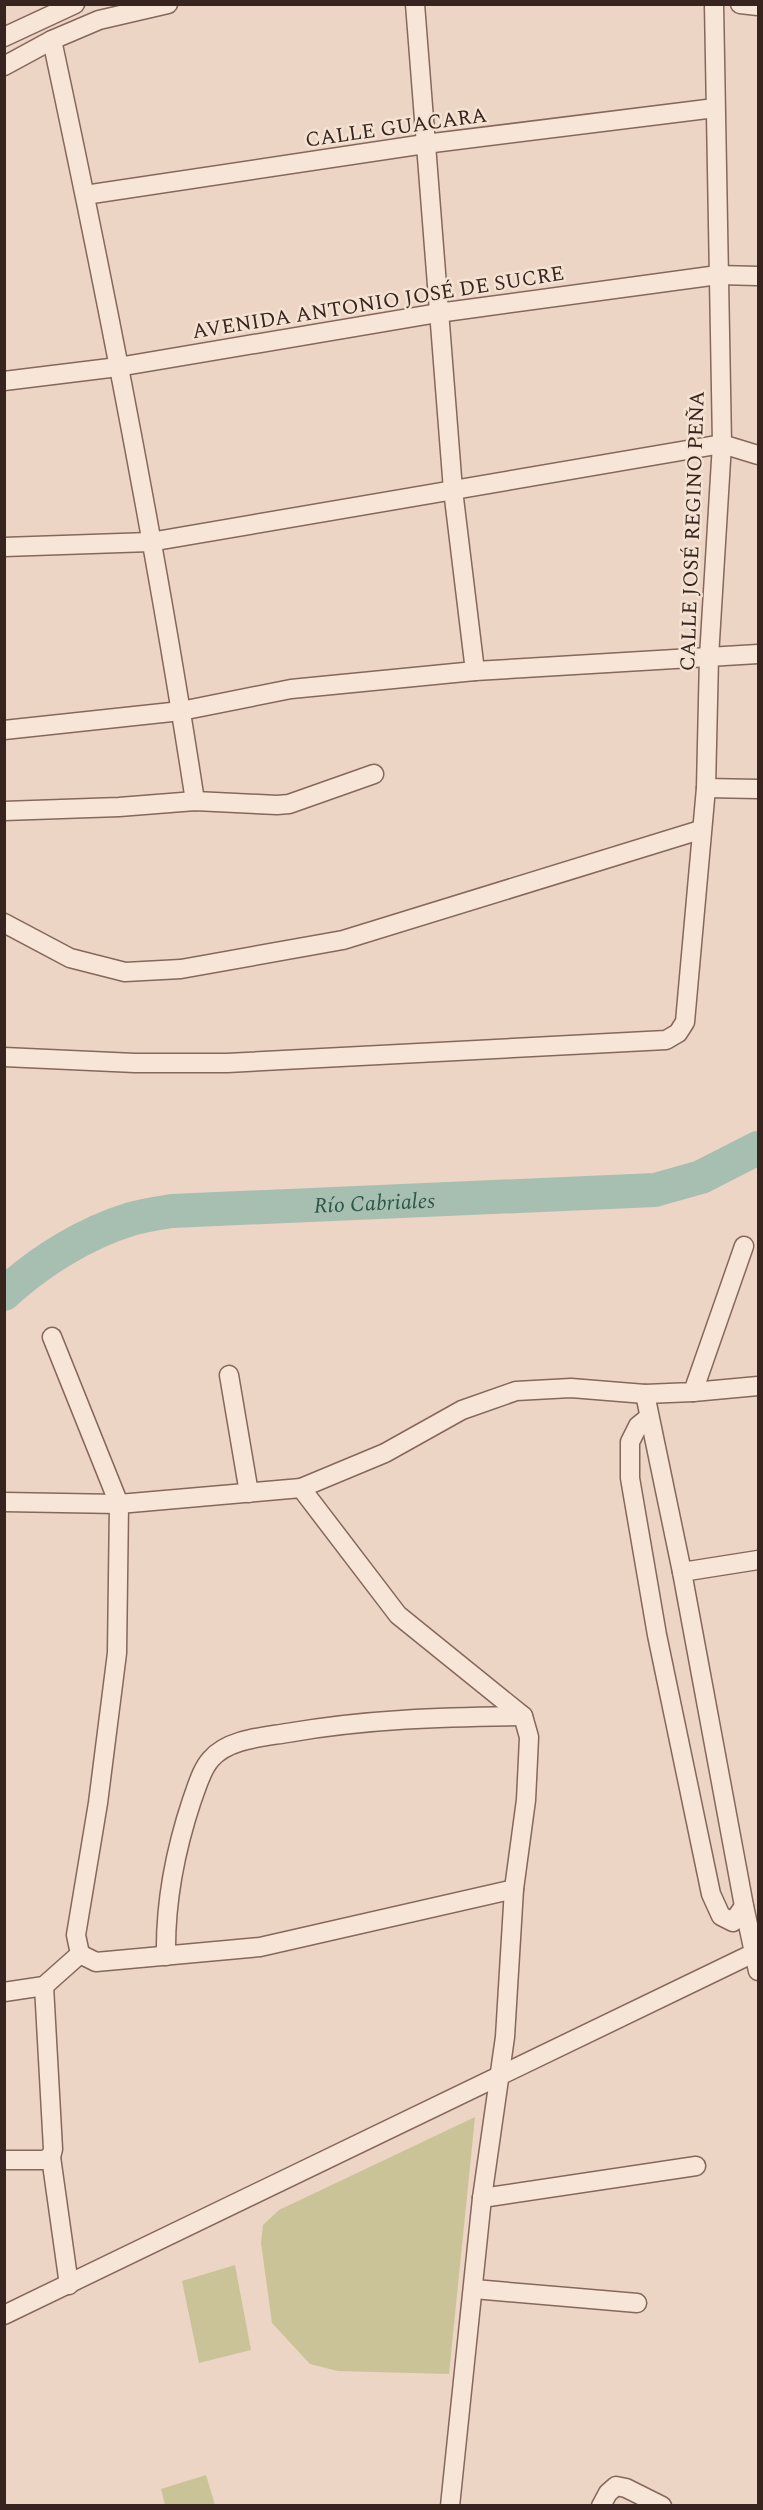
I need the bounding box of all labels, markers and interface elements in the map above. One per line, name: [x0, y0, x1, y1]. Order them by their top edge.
street label: CALLE GUACARA: [303, 99, 489, 157]
street label: AVENIDA ANTONIO JOSÉ DE SUCRE: [190, 258, 567, 348]
street label: CALLE JOSÉ REGINO PEÑA: [672, 390, 714, 672]
water label: Río Cabriales: [313, 1185, 436, 1223]

